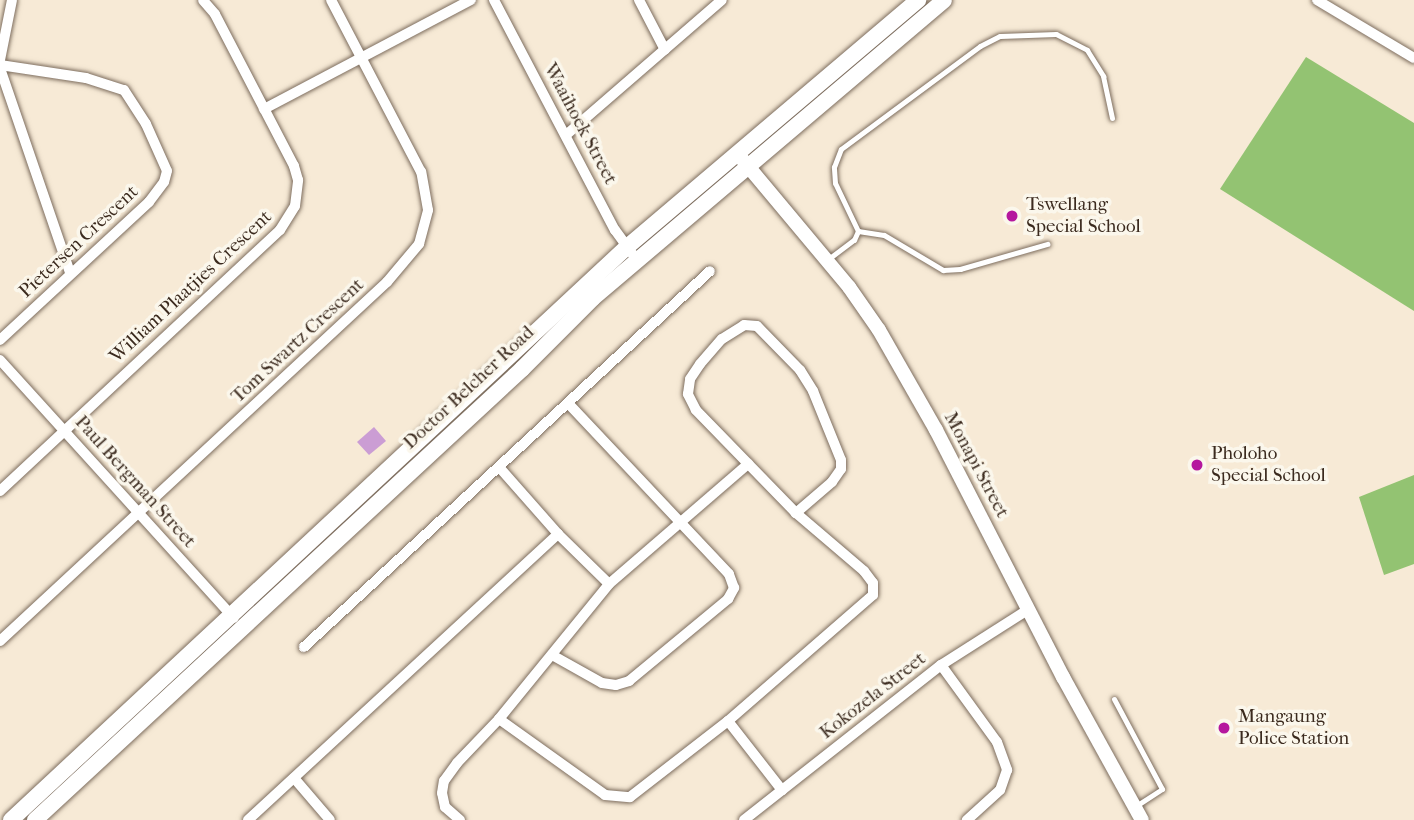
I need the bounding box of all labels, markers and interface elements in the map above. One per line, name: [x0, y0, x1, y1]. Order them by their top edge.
street label: Waaihoek Street: [538, 59, 622, 189]
street label: Pietersen Crescent: [15, 181, 143, 303]
place label: Tswellang Special School: [1026, 194, 1141, 238]
street label: William Plaatjies Crescent: [105, 206, 277, 368]
marker: Tswellang Special School: [1004, 208, 1020, 224]
street label: Tom Swartz Crescent: [227, 274, 369, 408]
street label: Doctor Belcher Road: [399, 322, 539, 454]
street label: Monapi Street: [939, 408, 1013, 522]
street label: Paul Bergman Street: [70, 411, 200, 553]
place label: Pholoho Special School: [1211, 443, 1326, 487]
marker: Pholoho Special School: [1189, 457, 1205, 473]
street label: Kokozela Street: [816, 648, 930, 744]
place label: Mangaung Police Station: [1238, 706, 1349, 750]
marker: Mangaung Police Station: [1216, 720, 1232, 736]

